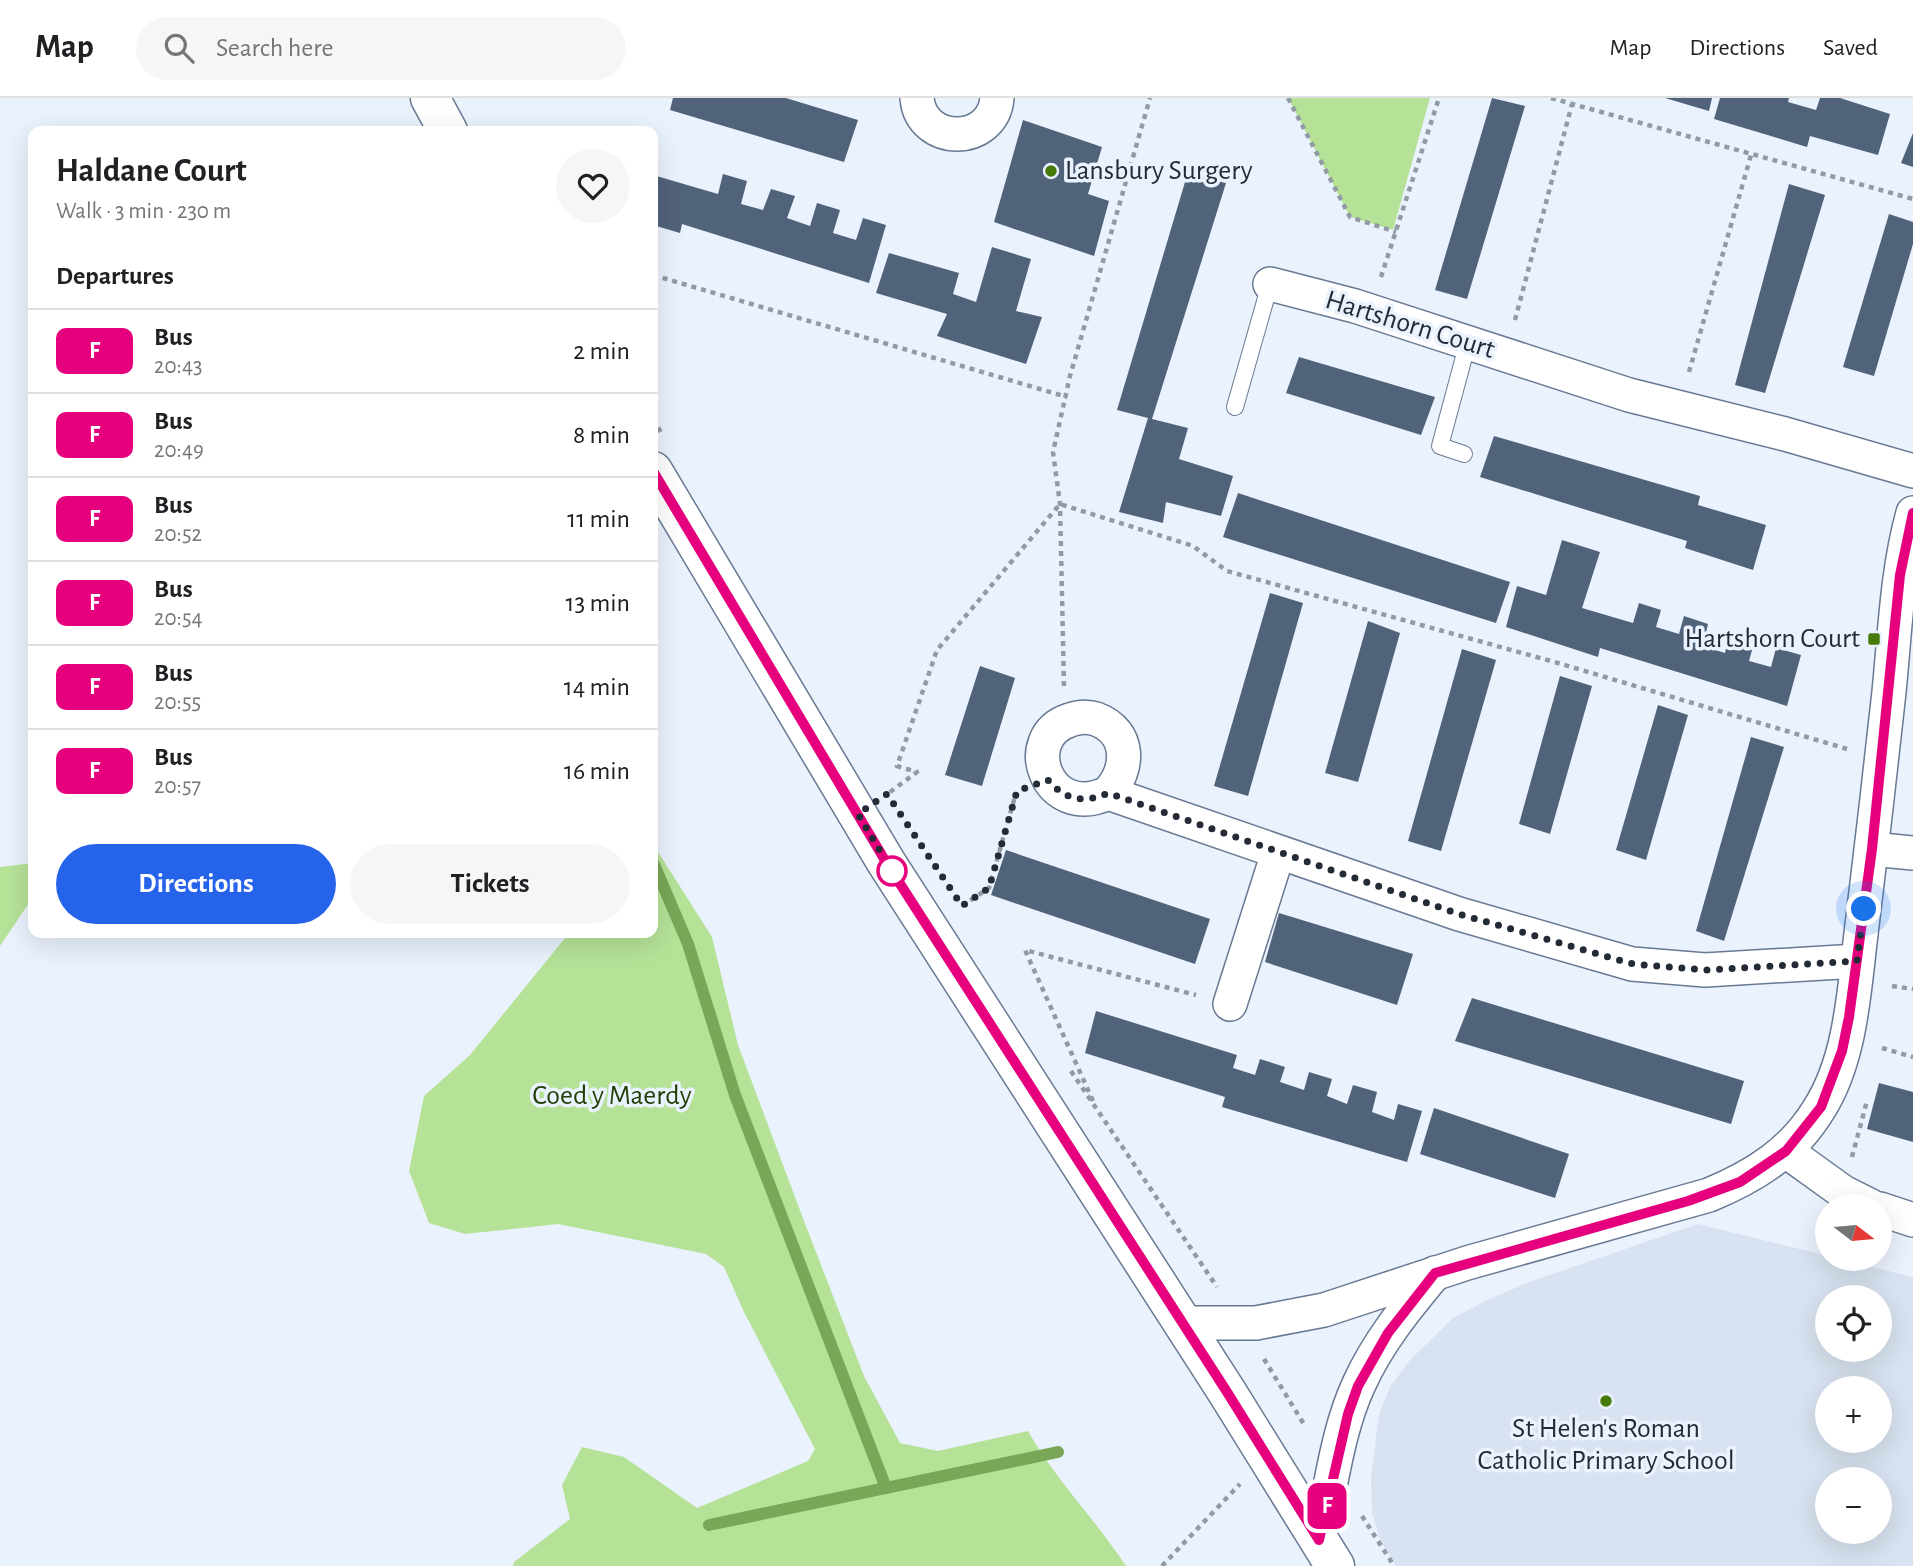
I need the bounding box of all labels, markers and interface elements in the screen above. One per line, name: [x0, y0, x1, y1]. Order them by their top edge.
search box: [136, 17, 626, 80]
icon: search: [160, 29, 198, 67]
text: Map: [35, 31, 94, 64]
text: Search here: [216, 35, 334, 61]
text: Map: [1609, 36, 1651, 60]
text: Directions: [1689, 36, 1785, 60]
text: Saved: [1823, 36, 1878, 60]
button: heart: [556, 149, 630, 223]
text: Haldane Court: [56, 155, 247, 188]
place label: Lansbury Surgery: [1065, 157, 1253, 185]
marker: Lansbury Surgery: [1043, 163, 1059, 179]
text: Walk · 3 min · 230 m: [56, 200, 231, 223]
text: Departures: [56, 263, 174, 289]
street label: Hartshorn Court: [1322, 286, 1498, 364]
text: Bus: [154, 324, 193, 350]
text: 2 min: [573, 338, 630, 364]
text: F: [89, 339, 100, 363]
text: 20:43: [154, 355, 202, 378]
text: Bus: [154, 408, 193, 434]
text: 8 min: [573, 422, 630, 448]
text: F: [89, 423, 100, 447]
text: 20:49: [154, 439, 204, 462]
text: Bus: [154, 492, 193, 518]
text: 11 min: [567, 506, 630, 532]
text: F: [89, 507, 100, 531]
text: 20:52: [154, 523, 202, 546]
text: Bus: [154, 576, 193, 602]
text: 13 min: [566, 590, 630, 616]
text: F: [89, 591, 100, 615]
text: 20:54: [154, 607, 203, 630]
place label: Hartshorn Court: [1685, 625, 1860, 653]
marker: Hartshorn Court: [1866, 631, 1882, 647]
text: Bus: [154, 660, 193, 686]
text: 14 min: [564, 674, 630, 700]
text: F: [89, 675, 100, 699]
text: 20:55: [154, 691, 201, 714]
text: Bus: [154, 744, 193, 770]
text: 16 min: [564, 758, 630, 784]
text: F: [89, 759, 100, 783]
text: 20:57: [154, 775, 201, 798]
button: Directions: [56, 844, 336, 924]
button: Tickets: [350, 844, 630, 924]
unlabelled marker: [877, 856, 907, 886]
your location: [1846, 891, 1881, 926]
park label: Coed y Maerdy: [532, 1082, 692, 1110]
north arrow: [1815, 1194, 1892, 1270]
map controls: [1815, 1194, 1892, 1544]
button: locate: [1815, 1285, 1892, 1362]
button: +: [1815, 1376, 1892, 1453]
marker: St Helen's Roman Catholic Primary School: [1598, 1393, 1614, 1409]
place label: St Helen's Roman Catholic Primary School: [1477, 1415, 1735, 1475]
button: −: [1815, 1467, 1892, 1544]
line badge: F: [1304, 1483, 1350, 1529]
text: F: [1322, 1494, 1332, 1518]

